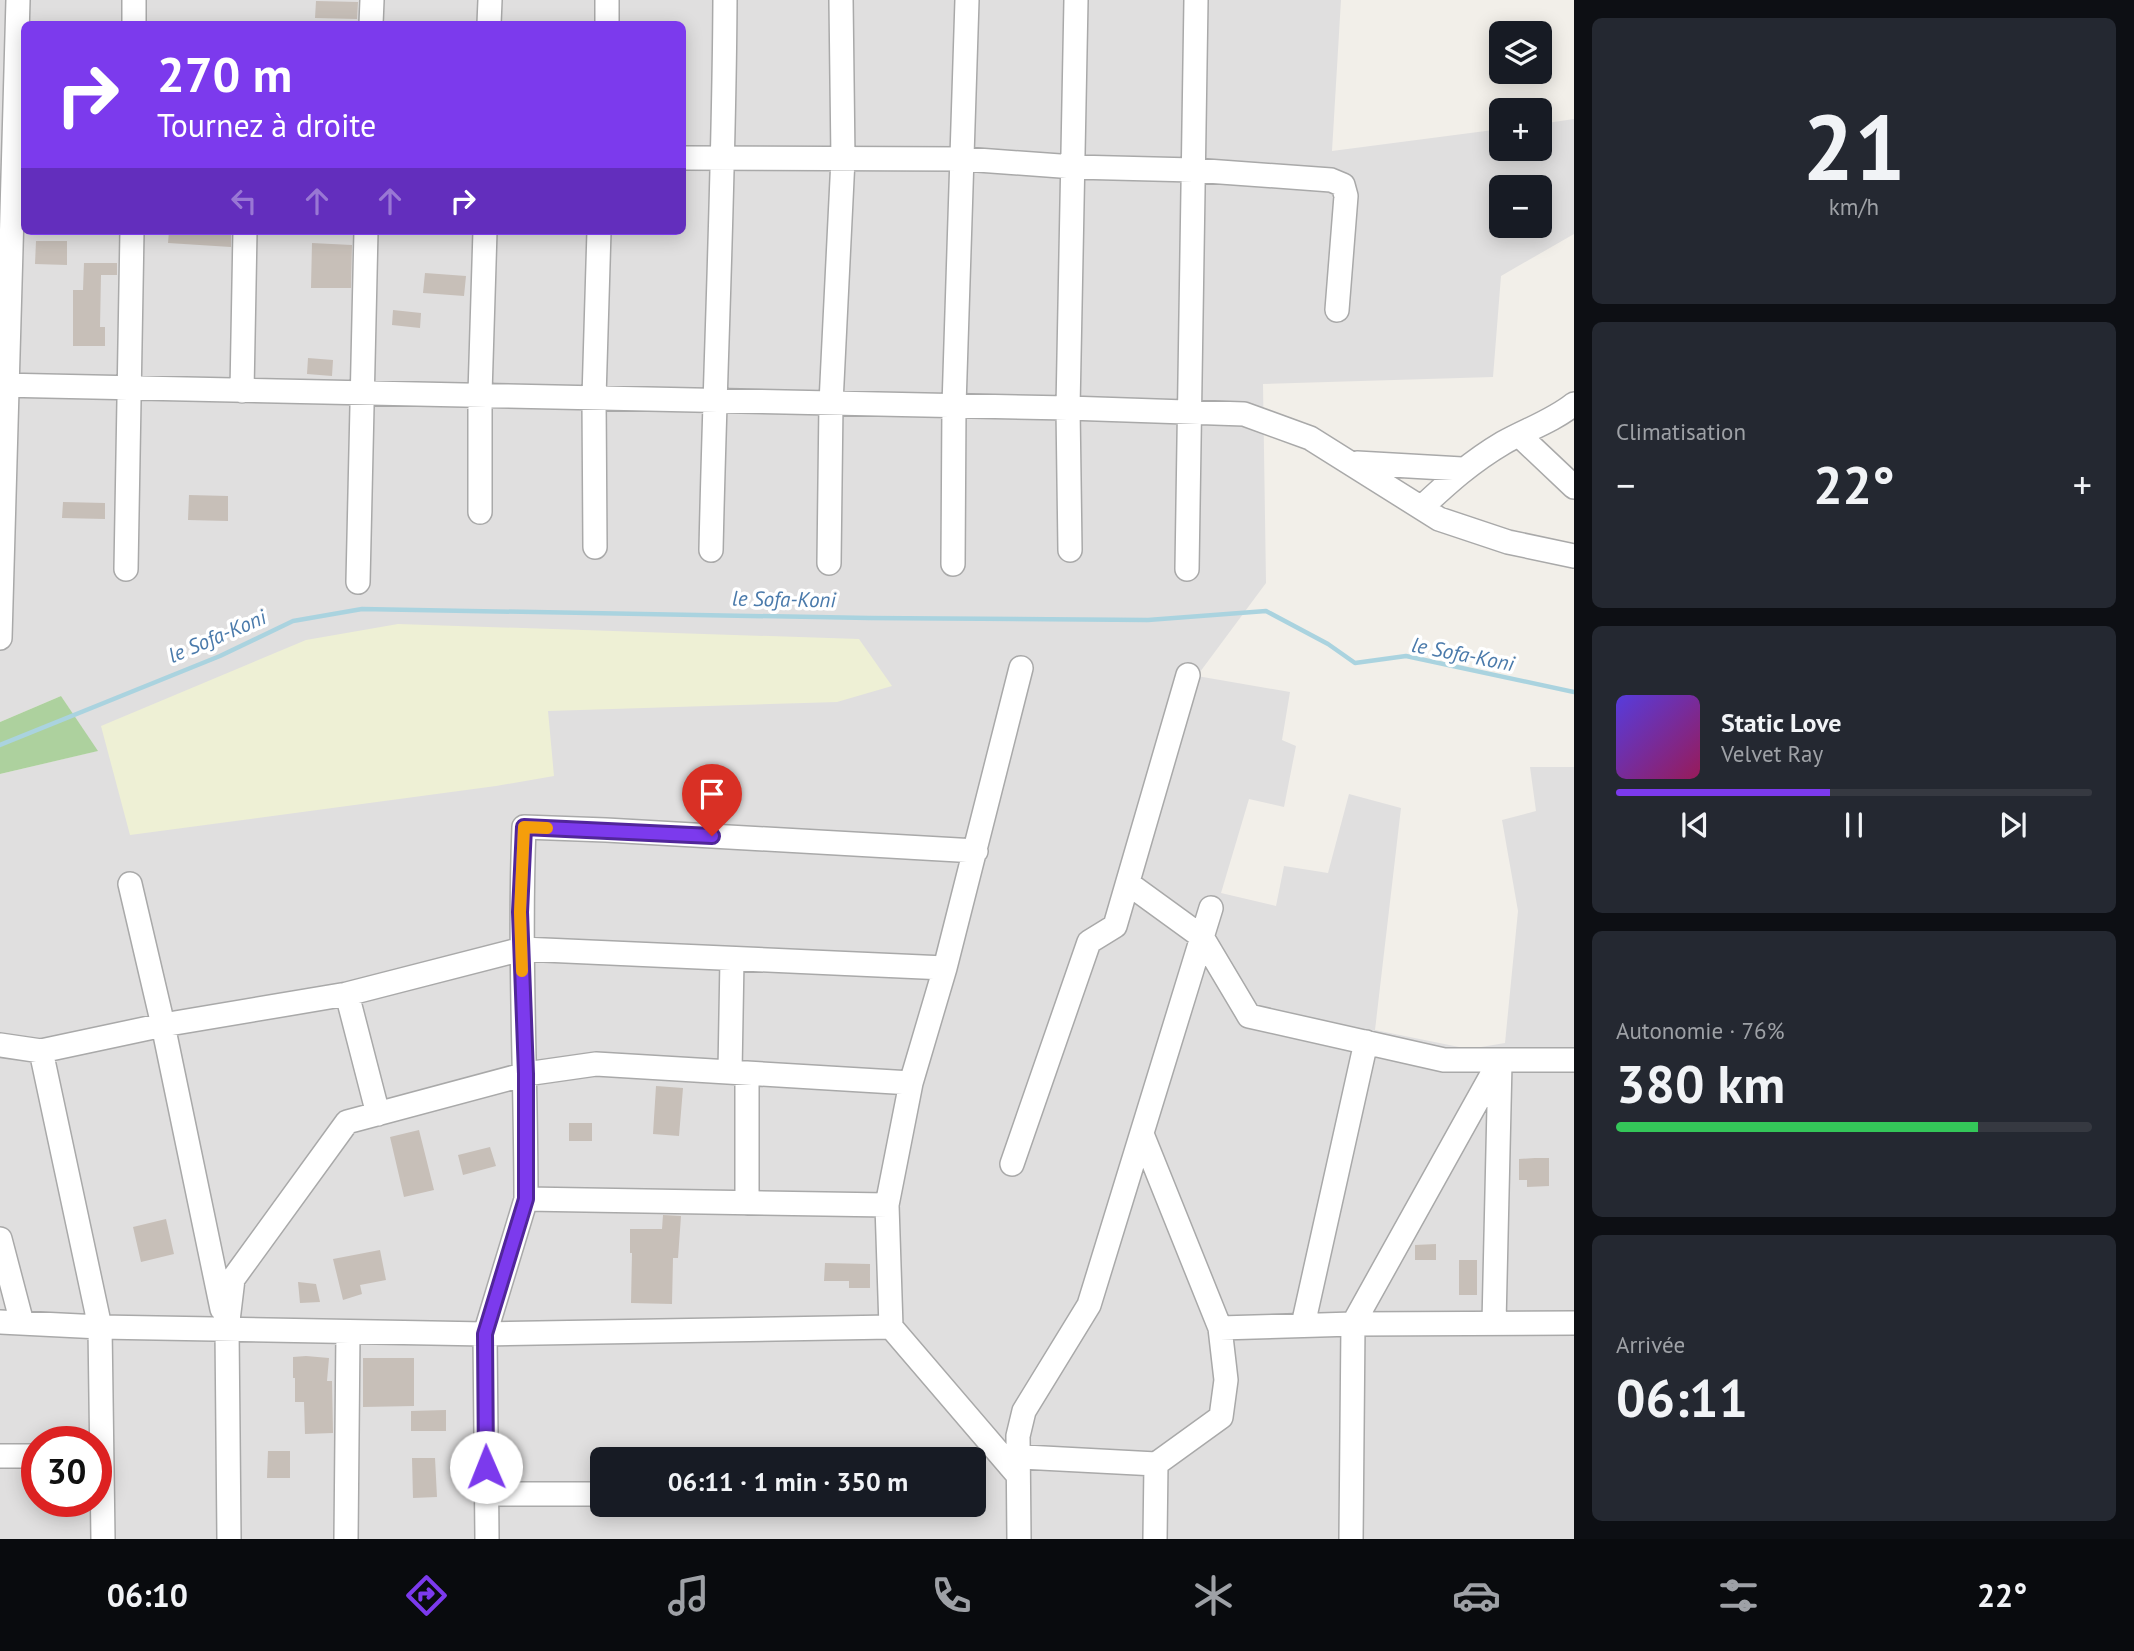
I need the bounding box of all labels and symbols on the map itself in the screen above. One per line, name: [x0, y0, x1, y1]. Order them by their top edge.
water label: le Sofa-Koni: [732, 585, 837, 613]
water label: le Sofa-Koni: [164, 603, 271, 669]
water label: le Sofa-Koni: [1409, 631, 1517, 677]
pin: [682, 764, 742, 836]
speed limit sign: 30: [21, 1426, 112, 1517]
position arrow: [449, 1430, 523, 1504]

